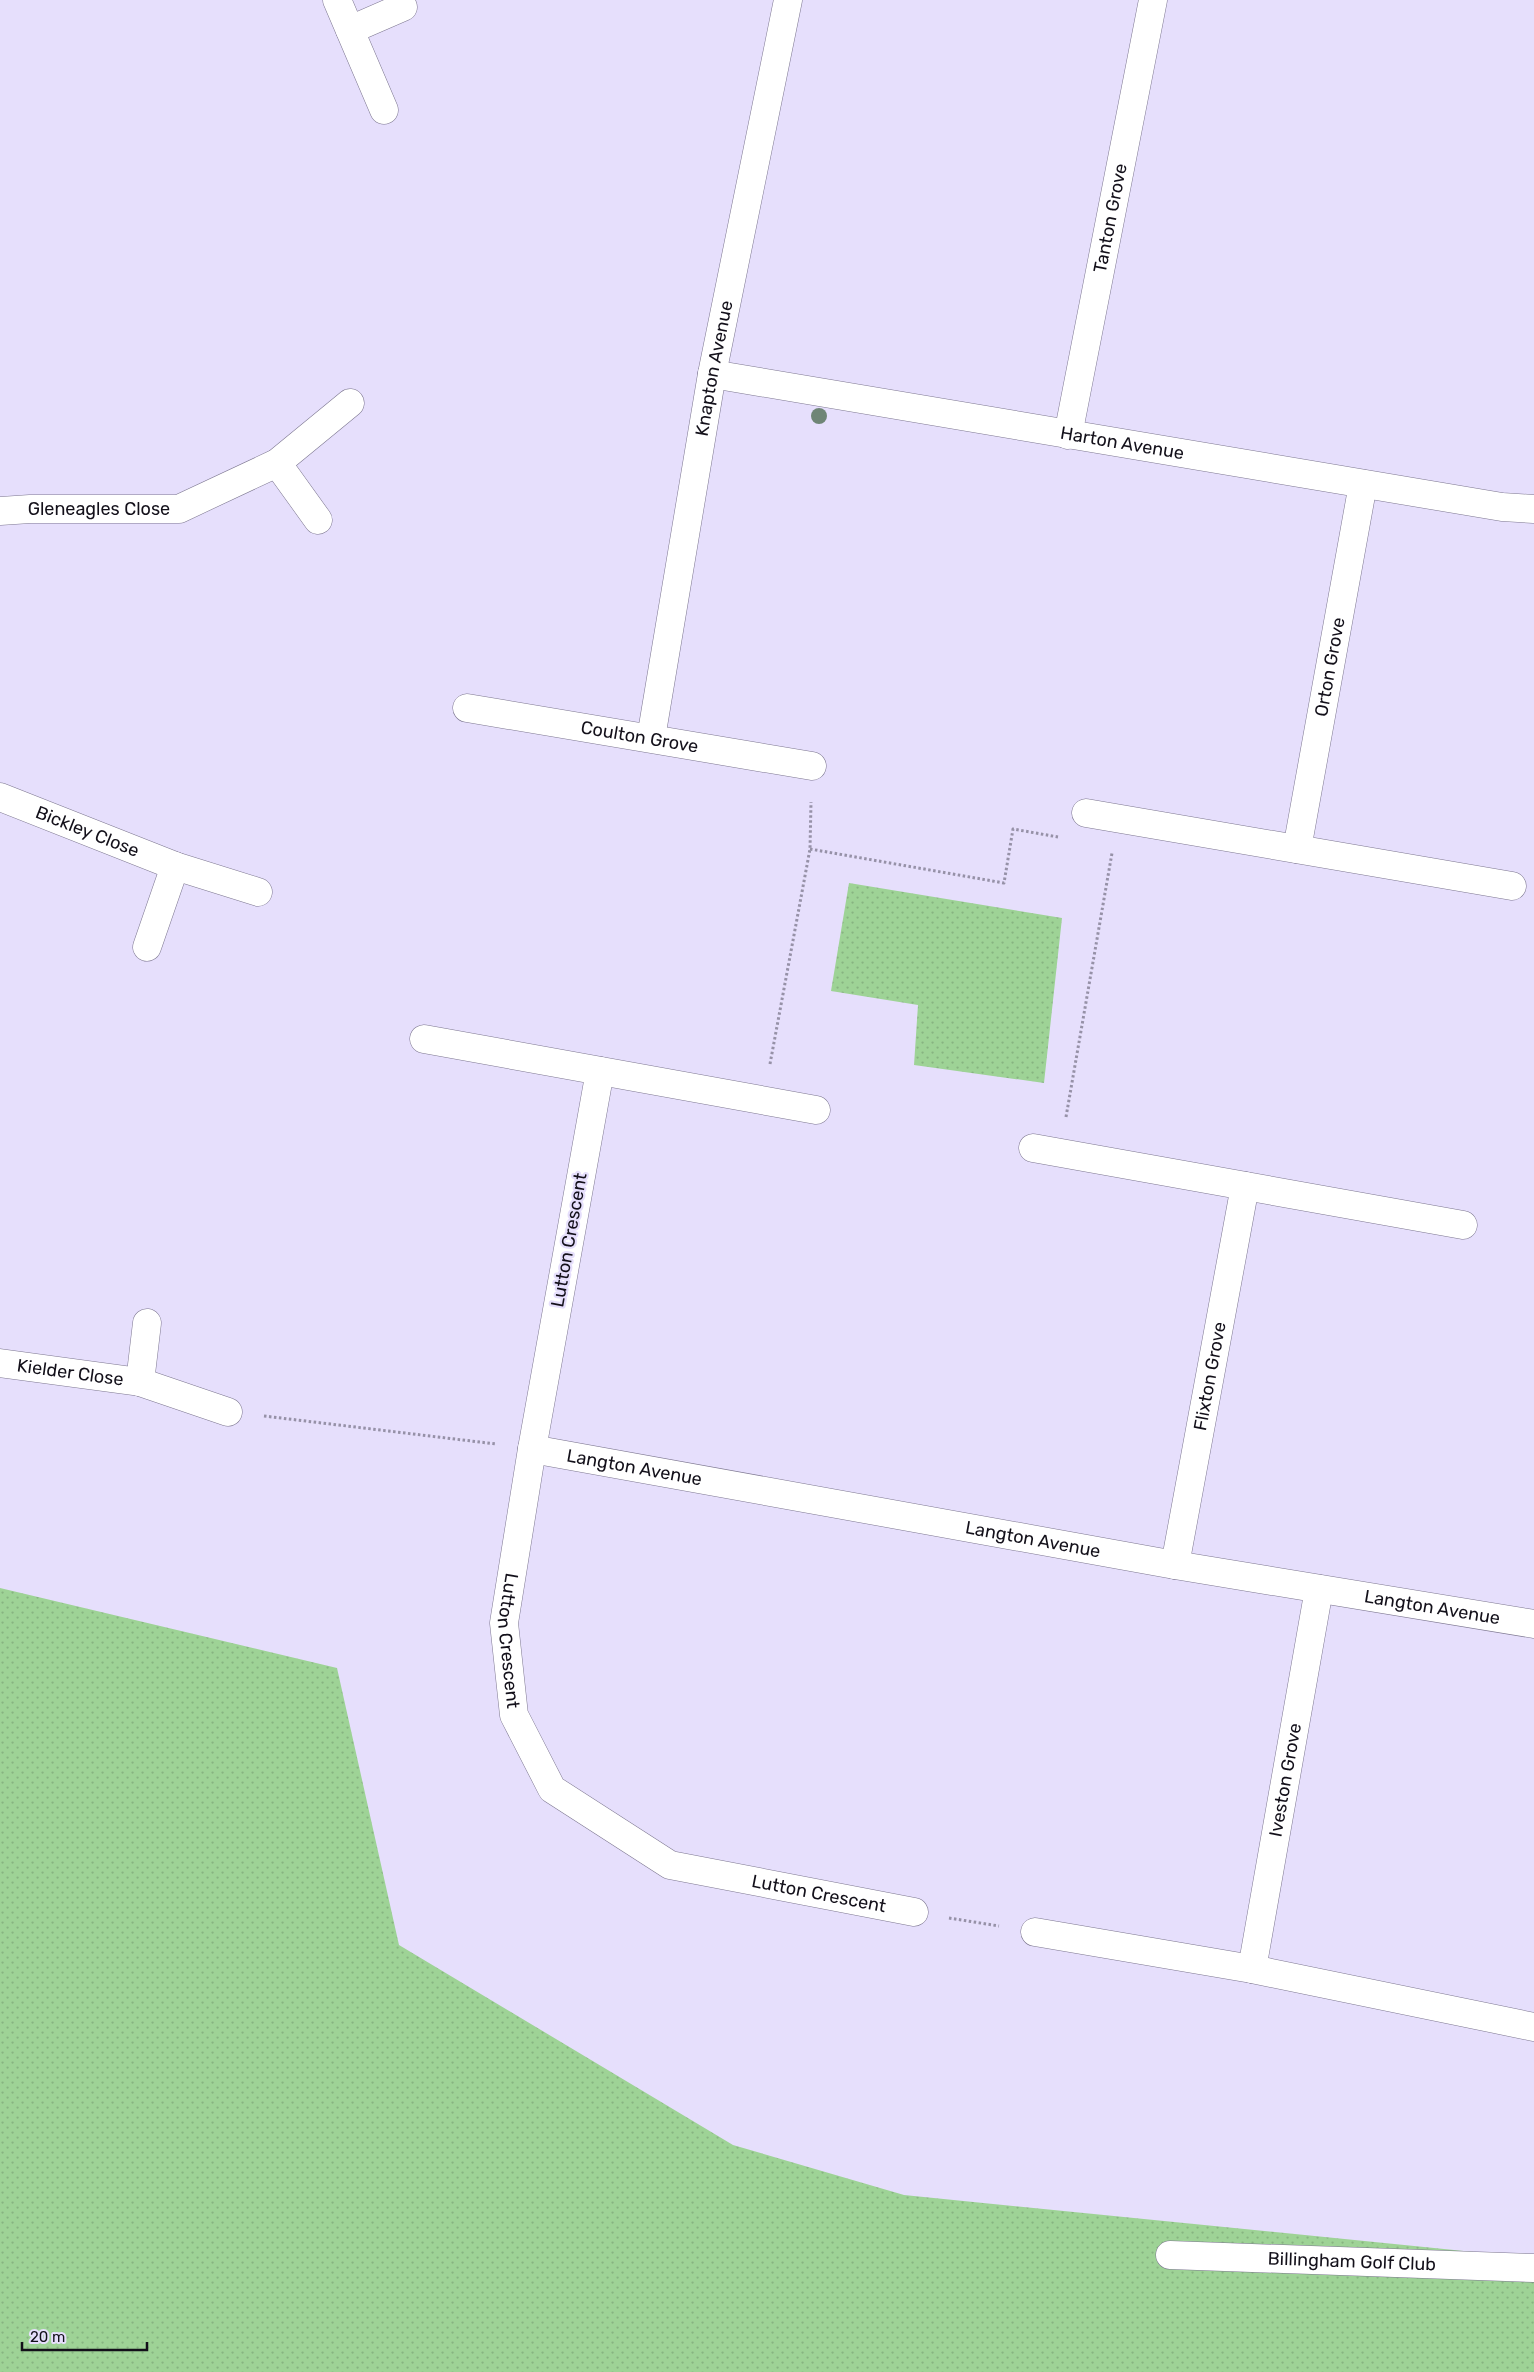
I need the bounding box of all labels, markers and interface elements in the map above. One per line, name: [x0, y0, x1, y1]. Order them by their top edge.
street label: Tanton Grove: [1089, 162, 1132, 275]
street label: Knapton Avenue: [691, 299, 738, 438]
street label: Harton Avenue: [1059, 422, 1186, 464]
street label: Gleneagles Close: [28, 498, 170, 520]
street label: Orton Grove: [1310, 616, 1350, 718]
street label: Coulton Grove: [579, 716, 700, 758]
street label: Bickley Close: [32, 801, 142, 862]
street label: Lutton Crescent: [546, 1171, 592, 1309]
street label: Flixton Grove: [1189, 1320, 1231, 1432]
street label: Kielder Close: [16, 1354, 125, 1391]
street label: Langton Avenue: [565, 1444, 704, 1490]
street label: Langton Avenue: [963, 1516, 1102, 1562]
street label: Lutton Crescent: [492, 1571, 524, 1710]
street label: Langton Avenue: [1363, 1585, 1502, 1629]
street label: Iveston Grove: [1265, 1721, 1306, 1839]
street label: Lutton Crescent: [750, 1870, 888, 1917]
street label: Billingham Golf Club: [1267, 2247, 1436, 2275]
scale bar: [22, 2320, 148, 2352]
text: 20 m: [30, 2328, 65, 2346]

